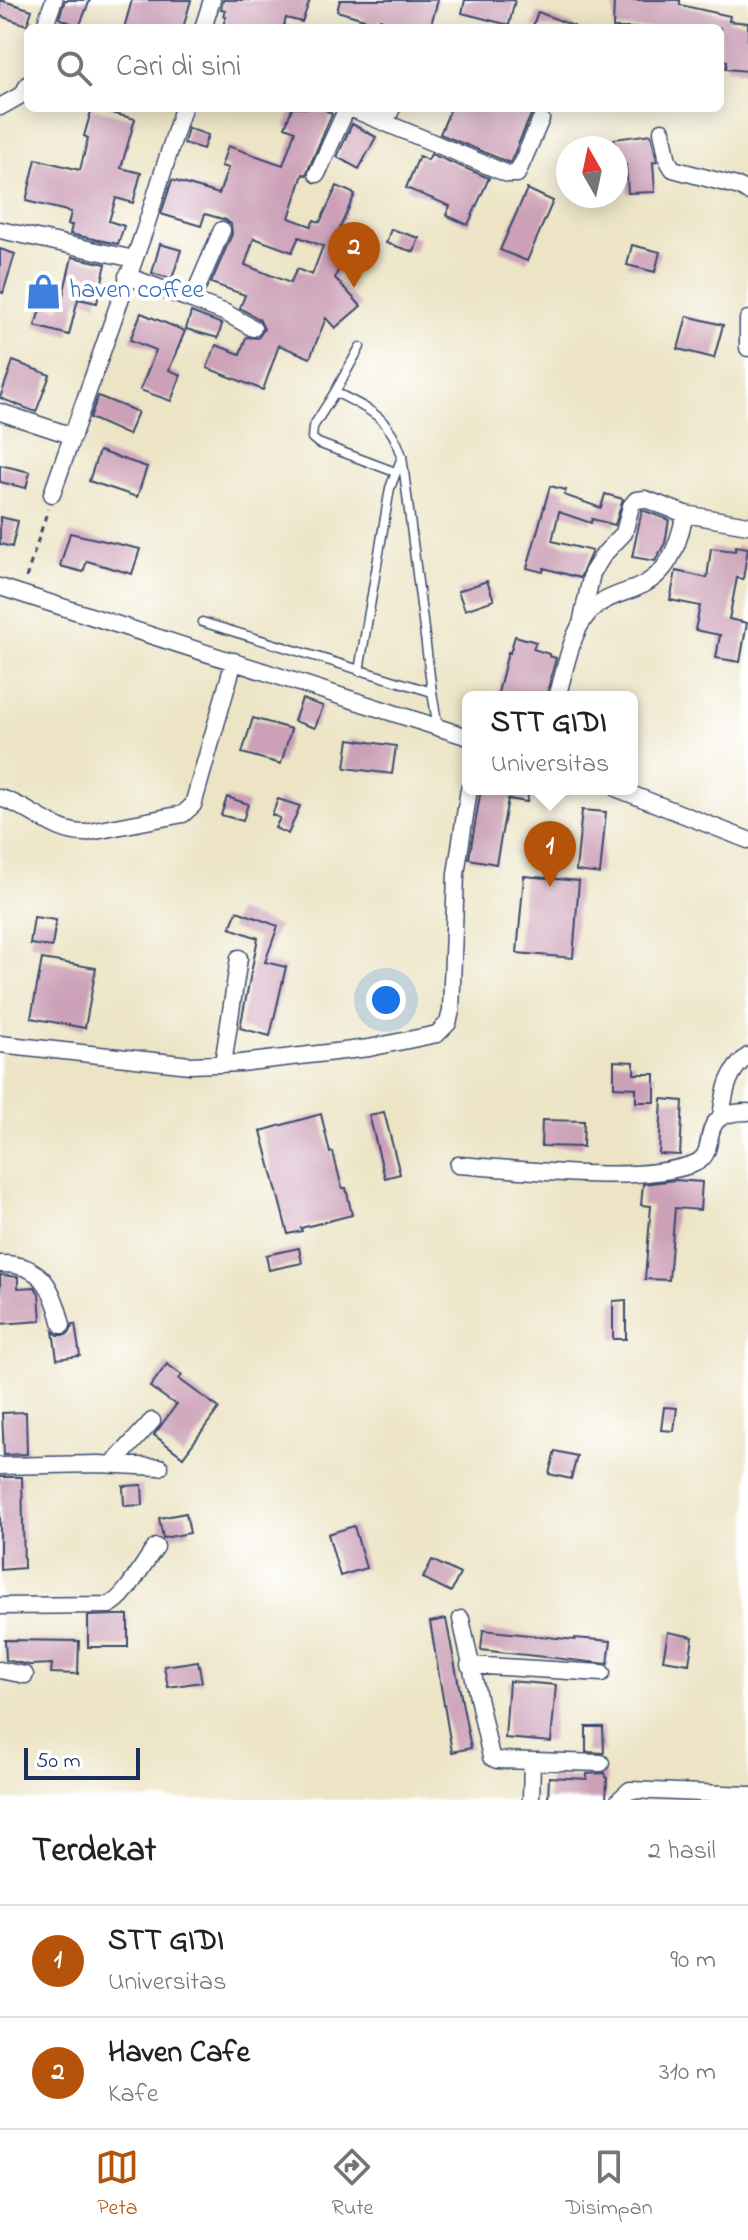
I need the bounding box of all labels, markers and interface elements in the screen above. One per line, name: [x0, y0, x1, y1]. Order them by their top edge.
search box: [24, 24, 724, 112]
icon: search: [52, 46, 96, 90]
text: Cari di sini: [116, 46, 242, 90]
north arrow: [556, 136, 628, 208]
pin: 2: [328, 222, 380, 288]
shop icon: haven coffee: [24, 272, 62, 310]
place label: haven coffee: [69, 272, 205, 310]
popup: [462, 691, 638, 795]
text: STT GIDI: [491, 702, 607, 746]
text: Universitas: [491, 746, 609, 784]
pin: 1: [524, 821, 576, 887]
your location: [366, 980, 406, 1020]
scale bar: [24, 1744, 140, 1780]
text: 50 m: [36, 1746, 81, 1778]
text: Terdekat: [32, 1827, 156, 1877]
text: 2 hasil: [648, 1833, 716, 1871]
text: STT GIDI: [108, 1920, 224, 1964]
text: 1: [54, 1942, 62, 1980]
text: 90 m: [670, 1942, 716, 1980]
text: Universitas: [108, 1964, 226, 2002]
text: Haven Cafe: [108, 2032, 250, 2076]
text: 2: [52, 2054, 64, 2092]
text: 310 m: [659, 2054, 716, 2092]
text: Kafe: [108, 2076, 158, 2114]
tab: Peta: [95, 2145, 139, 2225]
tab: Rute: [330, 2145, 374, 2225]
tab: Disimpan: [565, 2145, 653, 2225]

